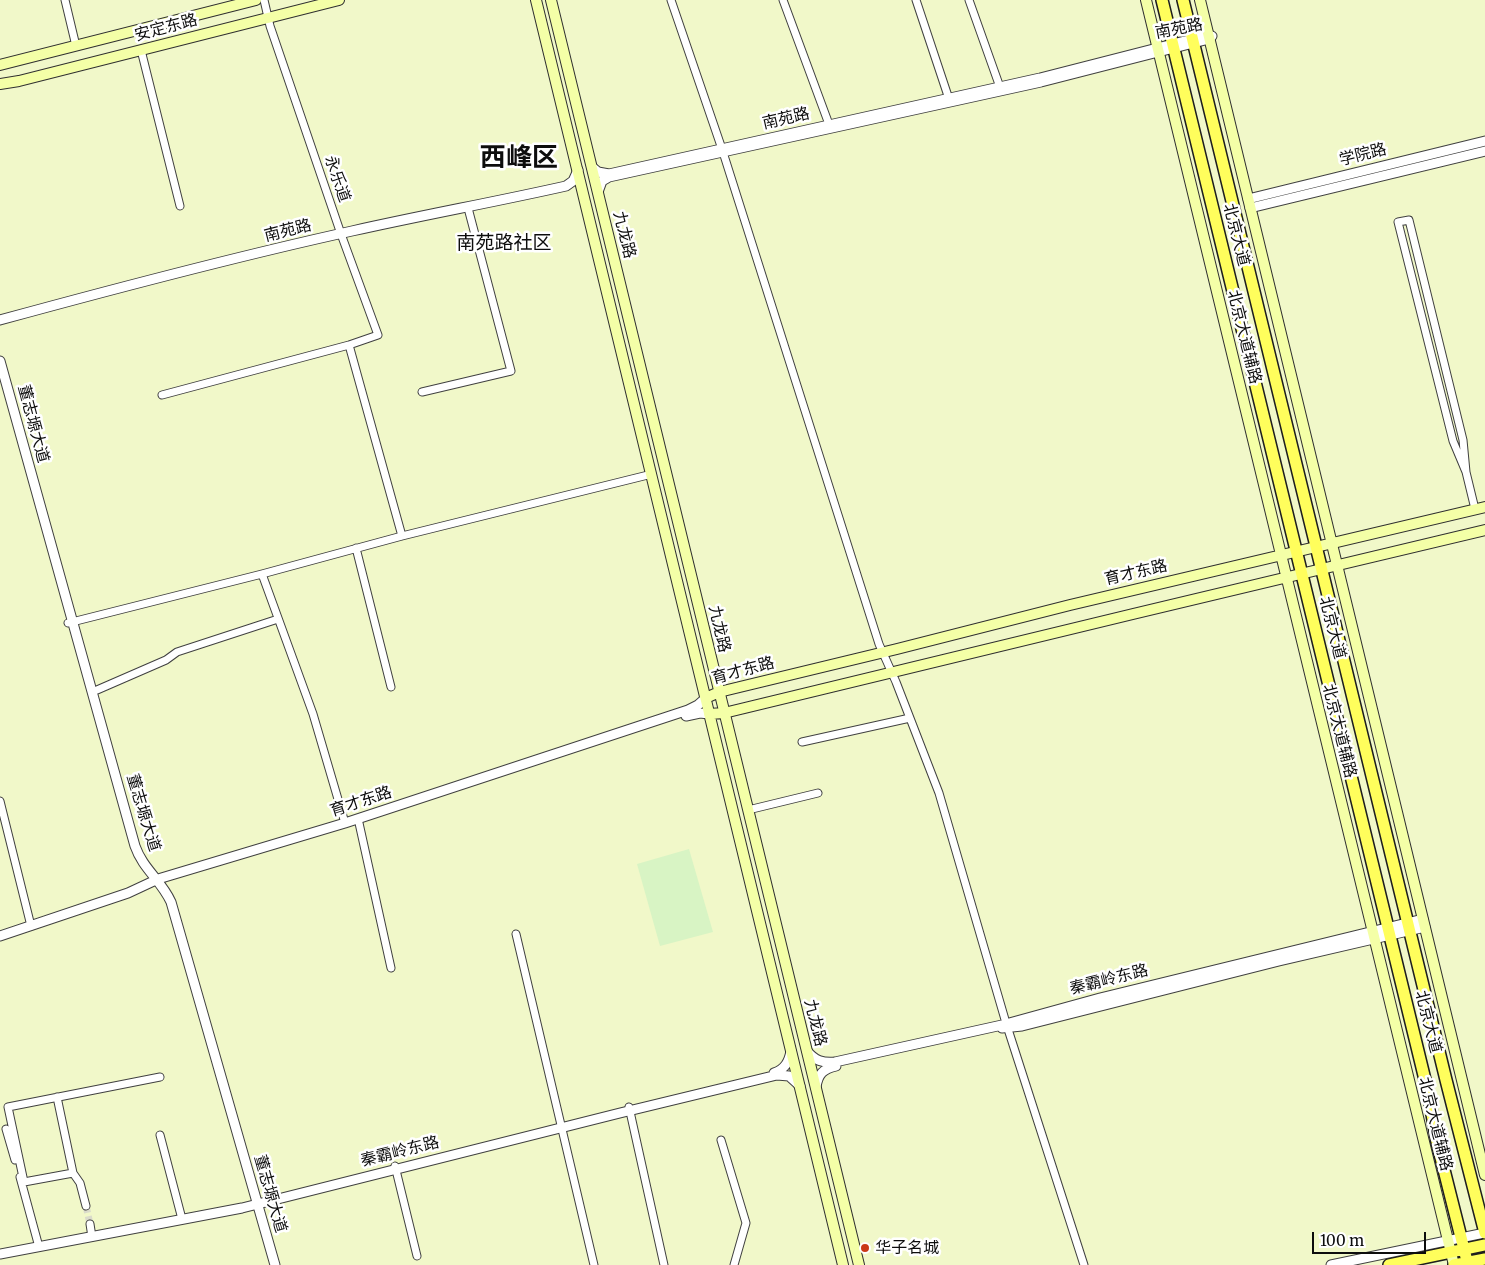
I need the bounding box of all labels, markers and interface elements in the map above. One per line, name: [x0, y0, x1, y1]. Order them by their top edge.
street label: 安定东路: [133, 10, 199, 46]
street label: 南苑路: [1154, 15, 1204, 43]
street label: 南苑路: [760, 104, 812, 134]
street label: 学院路: [1337, 140, 1389, 170]
district label: 西峰区: [480, 143, 558, 175]
street label: 永乐道: [320, 153, 354, 205]
street label: 北京大道: [1219, 202, 1253, 268]
street label: 九龙路: [609, 209, 639, 261]
street label: 南苑路: [262, 216, 314, 246]
district label: 南苑路社区: [457, 233, 551, 255]
street label: 北京大道辅路: [1223, 288, 1265, 386]
street label: 董志塬大道: [13, 383, 53, 465]
street label: 育才东路: [1103, 556, 1169, 590]
street label: 北京大道: [1315, 595, 1349, 661]
street label: 九龙路: [704, 603, 734, 655]
street label: 育才东路: [710, 653, 776, 689]
street label: 北京大道辅路: [1318, 682, 1360, 780]
street label: 董志塬大道: [122, 772, 164, 854]
street label: 育才东路: [328, 783, 394, 821]
street label: 秦霸岭东路: [1068, 961, 1150, 999]
street label: 北京大道: [1411, 989, 1445, 1055]
street label: 九龙路: [800, 997, 830, 1049]
street label: 北京大道辅路: [1414, 1075, 1456, 1173]
street label: 秦霸岭东路: [359, 1133, 441, 1171]
street label: 董志塬大道: [250, 1153, 290, 1235]
scale bar: [1315, 1222, 1429, 1254]
text: 100 m: [1320, 1231, 1364, 1250]
place label: 华子名城: [875, 1238, 939, 1258]
marker: 华子名城: [859, 1242, 871, 1254]

